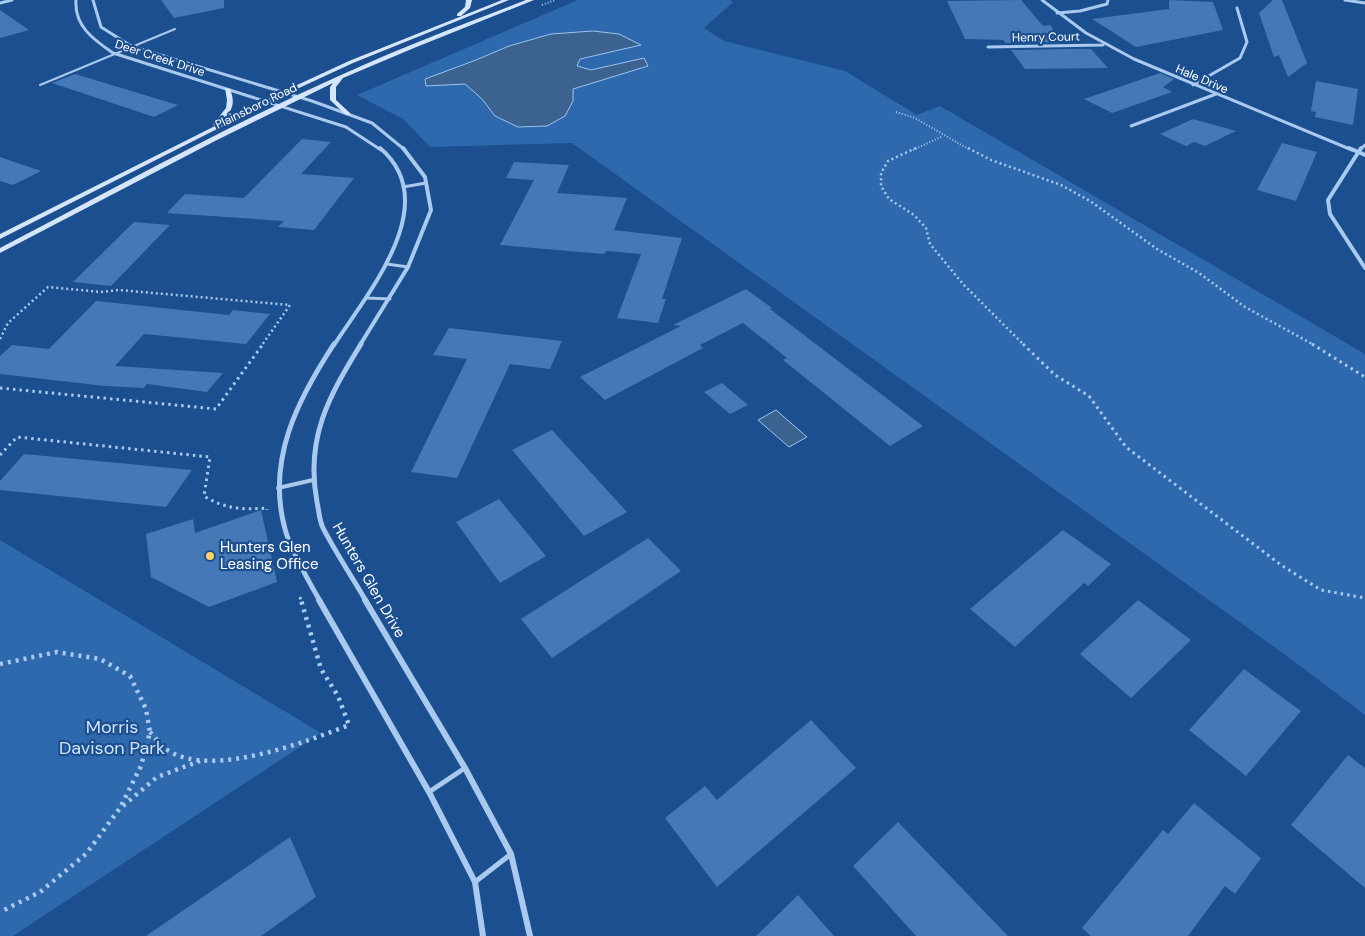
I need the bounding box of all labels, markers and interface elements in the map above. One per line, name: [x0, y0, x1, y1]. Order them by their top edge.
street label: Henry Court: [1012, 28, 1080, 46]
street label: Deer Creek Drive: [113, 36, 207, 80]
street label: Hale Drive: [1173, 61, 1231, 97]
street label: Plainsboro Road: [212, 79, 300, 133]
street label: Hunters Glen Drive: [328, 519, 410, 641]
place label: Hunters Glen Leasing Office: [220, 537, 319, 574]
marker: Hunters Glen Leasing Office: [204, 550, 216, 562]
park label: Morris Davison Park: [59, 715, 165, 760]

